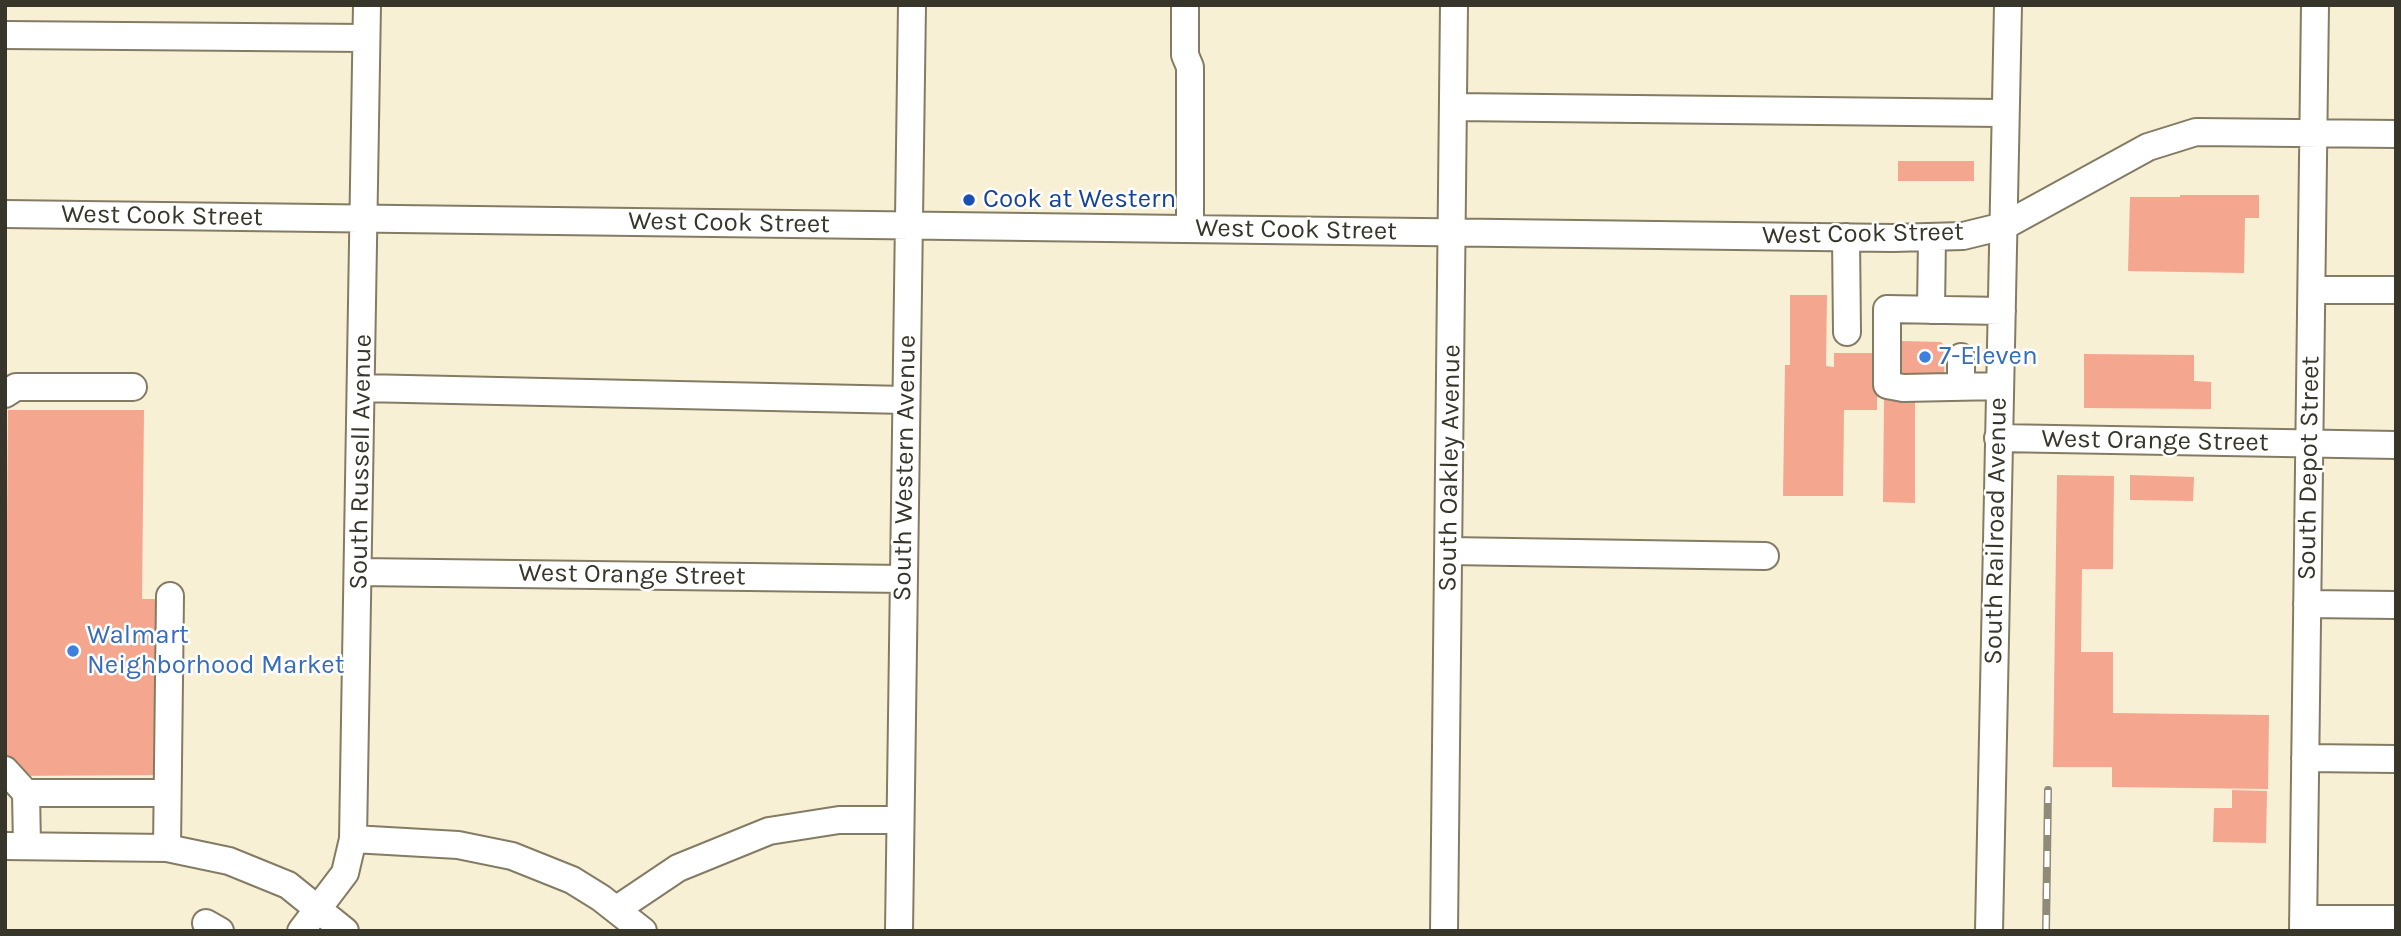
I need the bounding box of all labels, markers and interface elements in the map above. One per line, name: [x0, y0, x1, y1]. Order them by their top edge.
place label: Cook at Western: [983, 184, 1176, 216]
marker: Cook at Western: [961, 192, 977, 208]
street label: West Cook Street: [61, 199, 263, 233]
street label: West Cook Street: [628, 206, 830, 240]
street label: West Cook Street: [1195, 213, 1397, 247]
street label: West Cook Street: [1762, 217, 1964, 251]
street label: South Russell Avenue: [343, 334, 379, 590]
street label: South Western Avenue: [887, 334, 923, 602]
place label: 7-Eleven: [1939, 341, 2038, 373]
street label: South Oakley Avenue: [1432, 344, 1468, 592]
marker: 7-Eleven: [1917, 349, 1933, 365]
street label: South Depot Street: [2291, 355, 2327, 581]
street label: South Railroad Avenue: [1978, 397, 2014, 665]
street label: West Orange Street: [2041, 423, 2269, 459]
street label: West Orange Street: [518, 557, 746, 593]
place label: Walmart Neighborhood Market: [87, 620, 344, 682]
marker: Walmart Neighborhood Market: [65, 643, 81, 659]

